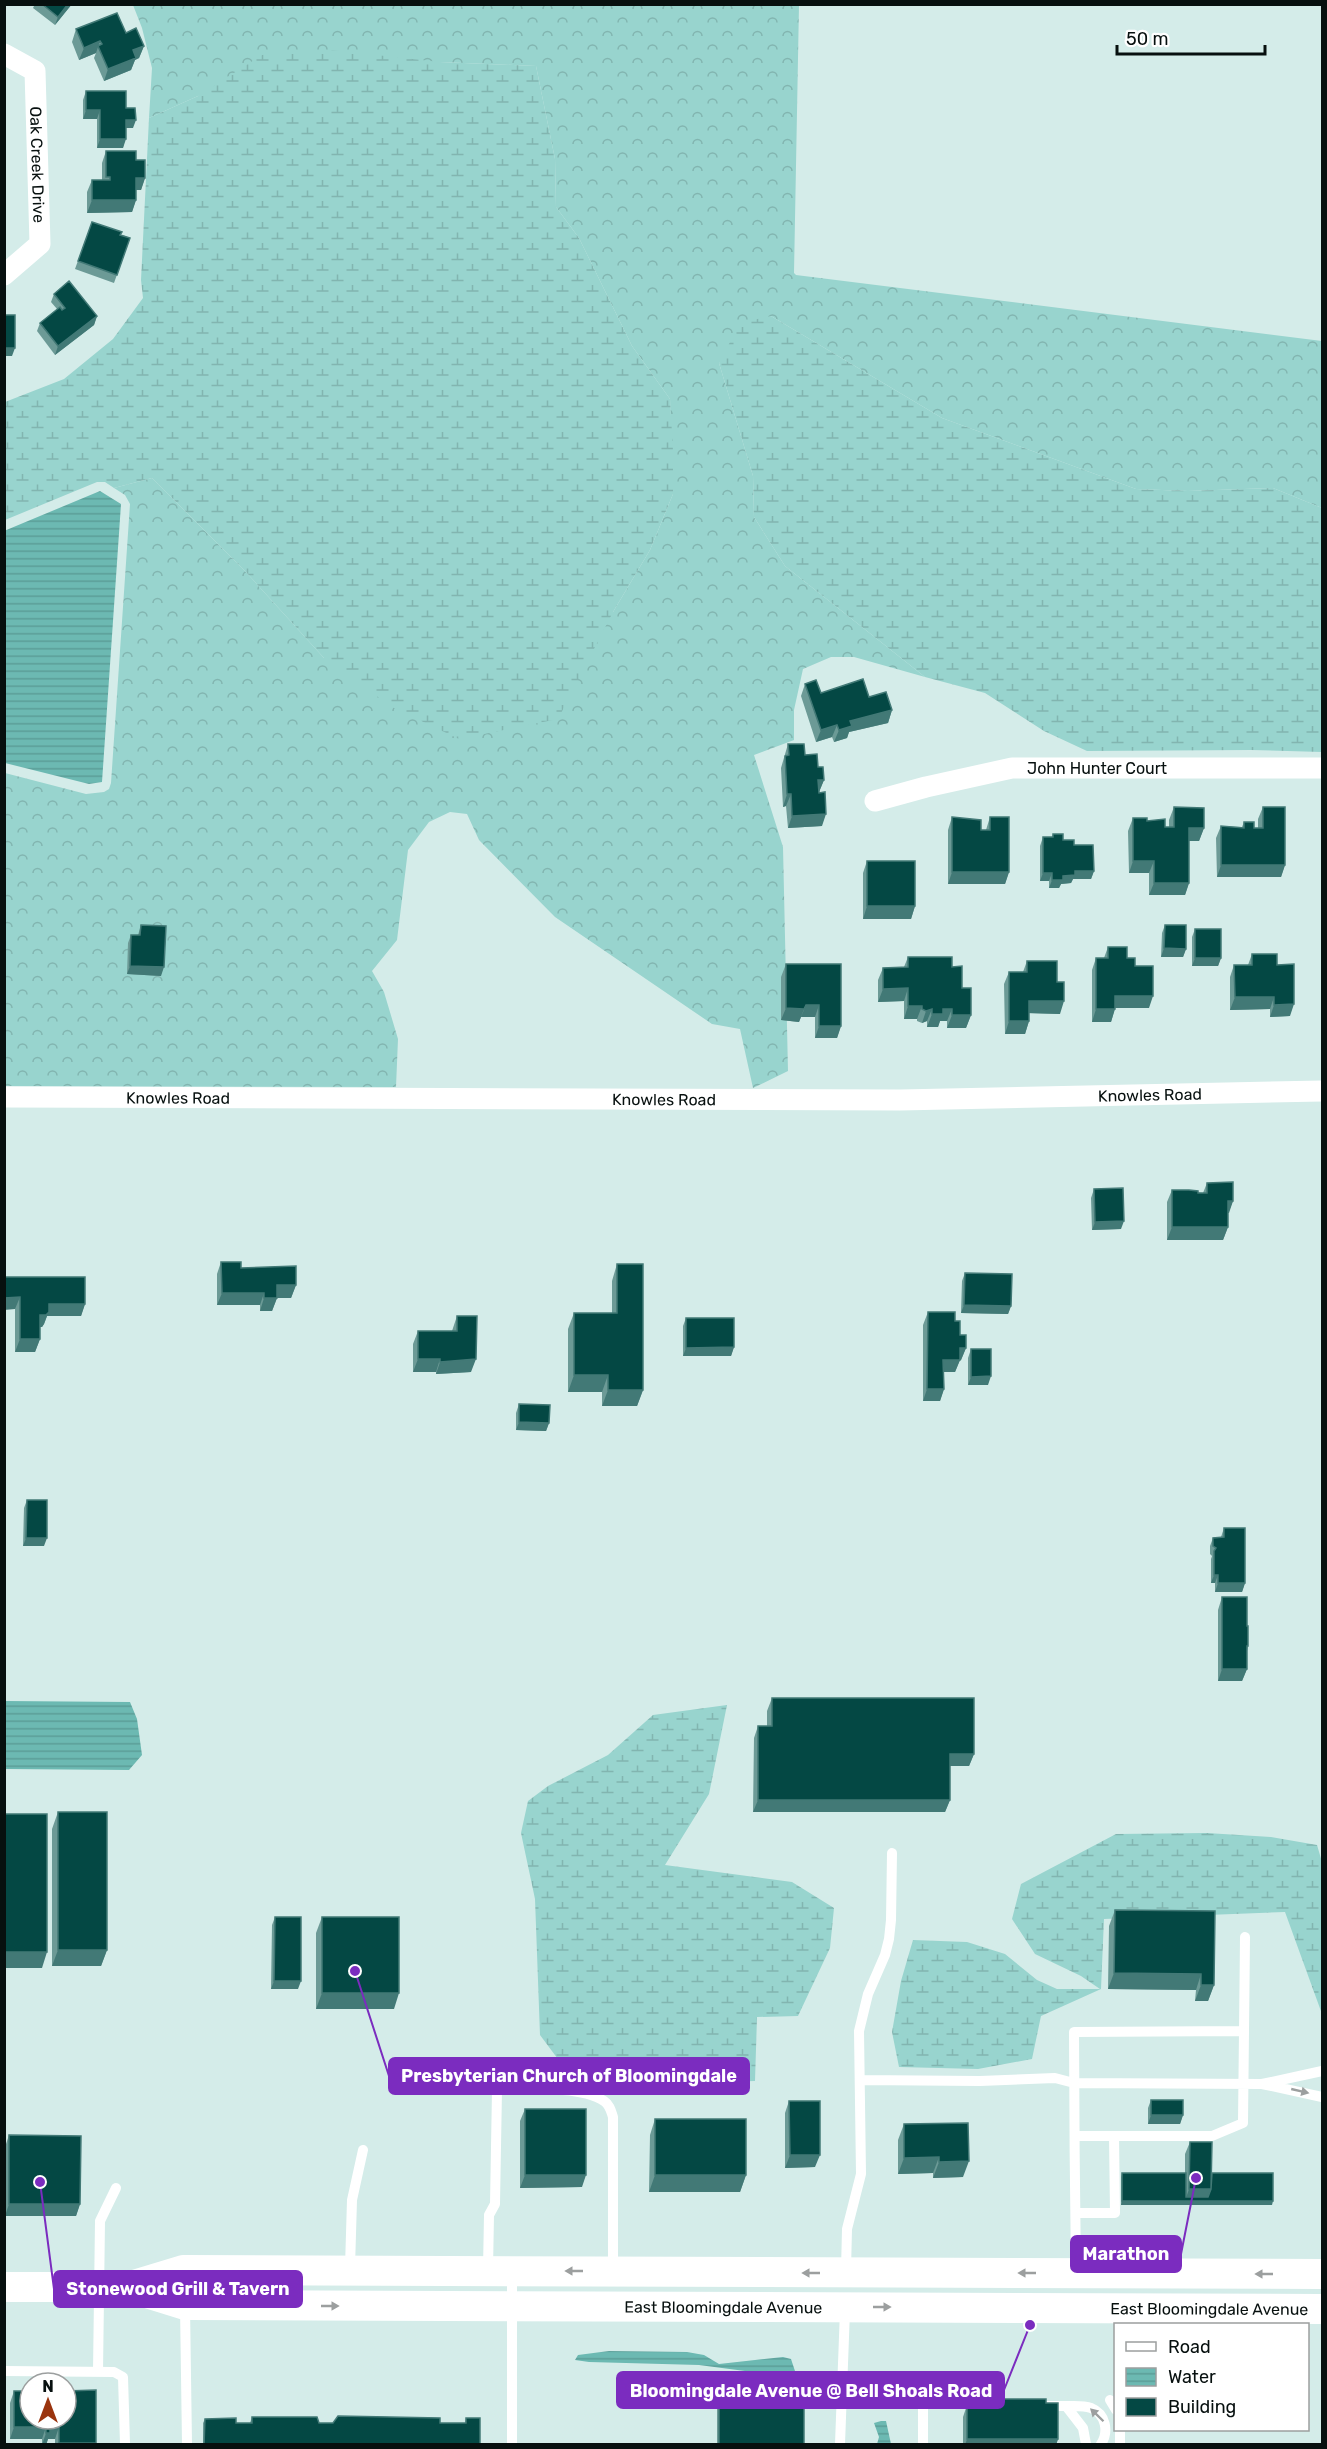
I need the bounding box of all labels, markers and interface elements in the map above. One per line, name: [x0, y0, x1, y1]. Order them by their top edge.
scale bar: [1117, 18, 1266, 56]
text: 50 m: [1126, 28, 1169, 50]
street label: Oak Creek Drive: [26, 106, 48, 223]
street label: John Hunter Court: [1027, 759, 1167, 778]
street label: Knowles Road: [1098, 1085, 1202, 1106]
street label: Knowles Road: [126, 1088, 230, 1108]
street label: Knowles Road: [612, 1090, 716, 1109]
callout: Presbyterian Church of Bloomingdale: [389, 2058, 749, 2094]
text: Presbyterian Church of Bloomingdale: [401, 2065, 737, 2087]
one-way arrow: [1290, 2087, 1309, 2097]
callout: Marathon: [1071, 2236, 1181, 2272]
text: Marathon: [1083, 2243, 1169, 2265]
one-way arrow: [565, 2266, 584, 2276]
one-way arrow: [802, 2268, 821, 2278]
one-way arrow: [1018, 2268, 1037, 2278]
one-way arrow: [1255, 2269, 1274, 2279]
callout: Stonewood Grill & Tavern: [54, 2271, 302, 2307]
text: Stonewood Grill & Tavern: [66, 2278, 290, 2300]
street label: East Bloomingdale Avenue: [624, 2298, 822, 2317]
street label: East Bloomingdale Avenue: [1110, 2299, 1308, 2319]
one-way arrow: [320, 2301, 339, 2311]
one-way arrow: [872, 2302, 891, 2312]
legend: [1114, 2323, 1309, 2431]
text: Road: [1168, 2336, 1211, 2358]
text: Water: [1168, 2366, 1216, 2388]
north arrow: [18, 2371, 78, 2431]
callout: Bloomingdale Avenue @ Bell Shoals Road: [617, 2372, 1004, 2408]
text: N: [42, 2377, 54, 2396]
text: Bloomingdale Avenue @ Bell Shoals Road: [630, 2380, 992, 2402]
text: Building: [1168, 2396, 1236, 2418]
one-way arrow: [1090, 2408, 1105, 2422]

